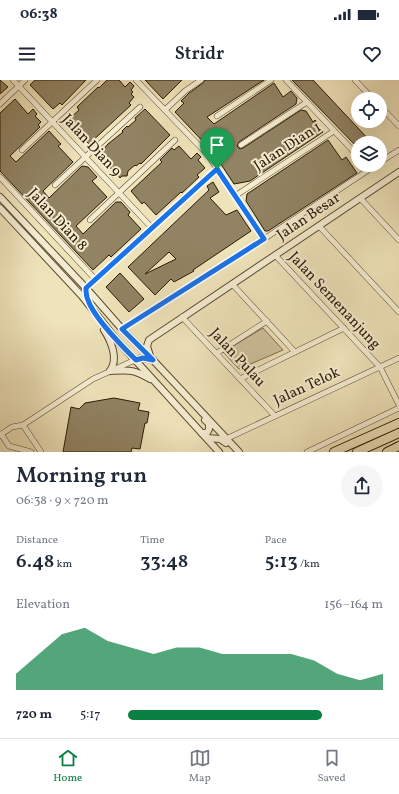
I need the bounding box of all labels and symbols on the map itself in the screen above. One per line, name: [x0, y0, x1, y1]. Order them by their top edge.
street label: Jalan Dian 9: [56, 110, 126, 182]
street label: Jalan Dian 1: [250, 117, 326, 177]
pin: [200, 128, 234, 169]
street label: Jalan Dian 8: [22, 184, 92, 256]
street label: Jalan Besar: [273, 188, 345, 246]
street label: Jalan Semenanjung: [283, 247, 385, 355]
street label: Jalan Pulau: [204, 324, 270, 392]
street label: Jalan Telok: [270, 362, 344, 412]

